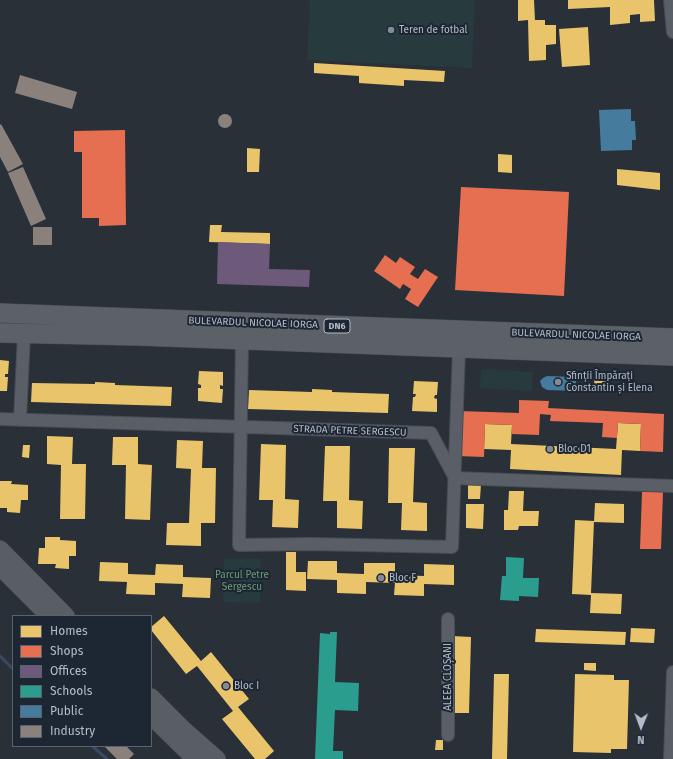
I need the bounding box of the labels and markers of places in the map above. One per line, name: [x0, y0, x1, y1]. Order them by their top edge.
place label: Teren de fotbal: [399, 24, 467, 36]
marker: Teren de fotbal: [386, 25, 396, 35]
place label: Sfinții Împărați Constantin și Elena: [566, 370, 653, 394]
marker: Sfinții Împărați Constantin și Elena: [553, 377, 563, 387]
place label: Bloc D1: [558, 443, 591, 455]
marker: Bloc D1: [545, 444, 555, 454]
place label: Bloc F: [389, 572, 416, 584]
marker: Bloc F: [376, 573, 386, 583]
place label: Bloc I: [234, 680, 259, 692]
marker: Bloc I: [221, 681, 231, 691]

